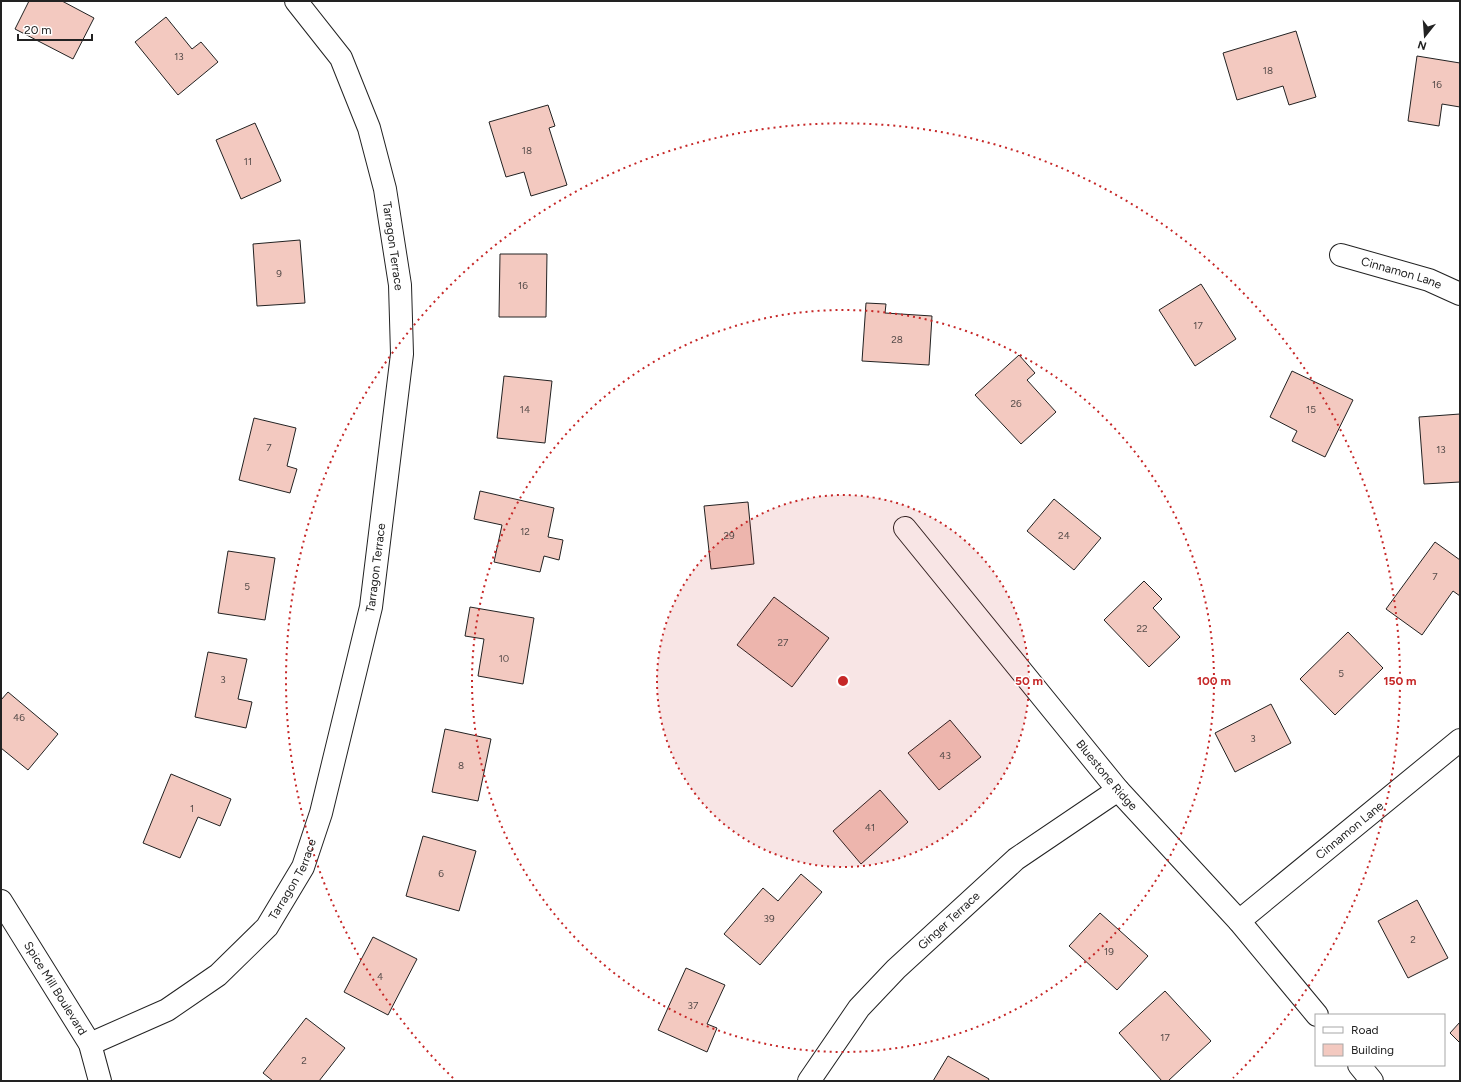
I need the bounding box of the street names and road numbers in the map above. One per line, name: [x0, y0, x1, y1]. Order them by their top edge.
street label: Tarragon Terrace: [380, 201, 406, 292]
street label: Cinnamon Lane: [1360, 254, 1444, 292]
street label: Tarragon Terrace: [363, 522, 388, 614]
street label: Bluestone Ridge: [1073, 737, 1140, 814]
street label: Cinnamon Lane: [1313, 798, 1387, 862]
street label: Tarragon Terrace: [266, 837, 319, 922]
street label: Ginger Terrace: [915, 888, 983, 952]
street label: Spice Mill Boulevard: [21, 939, 90, 1038]

